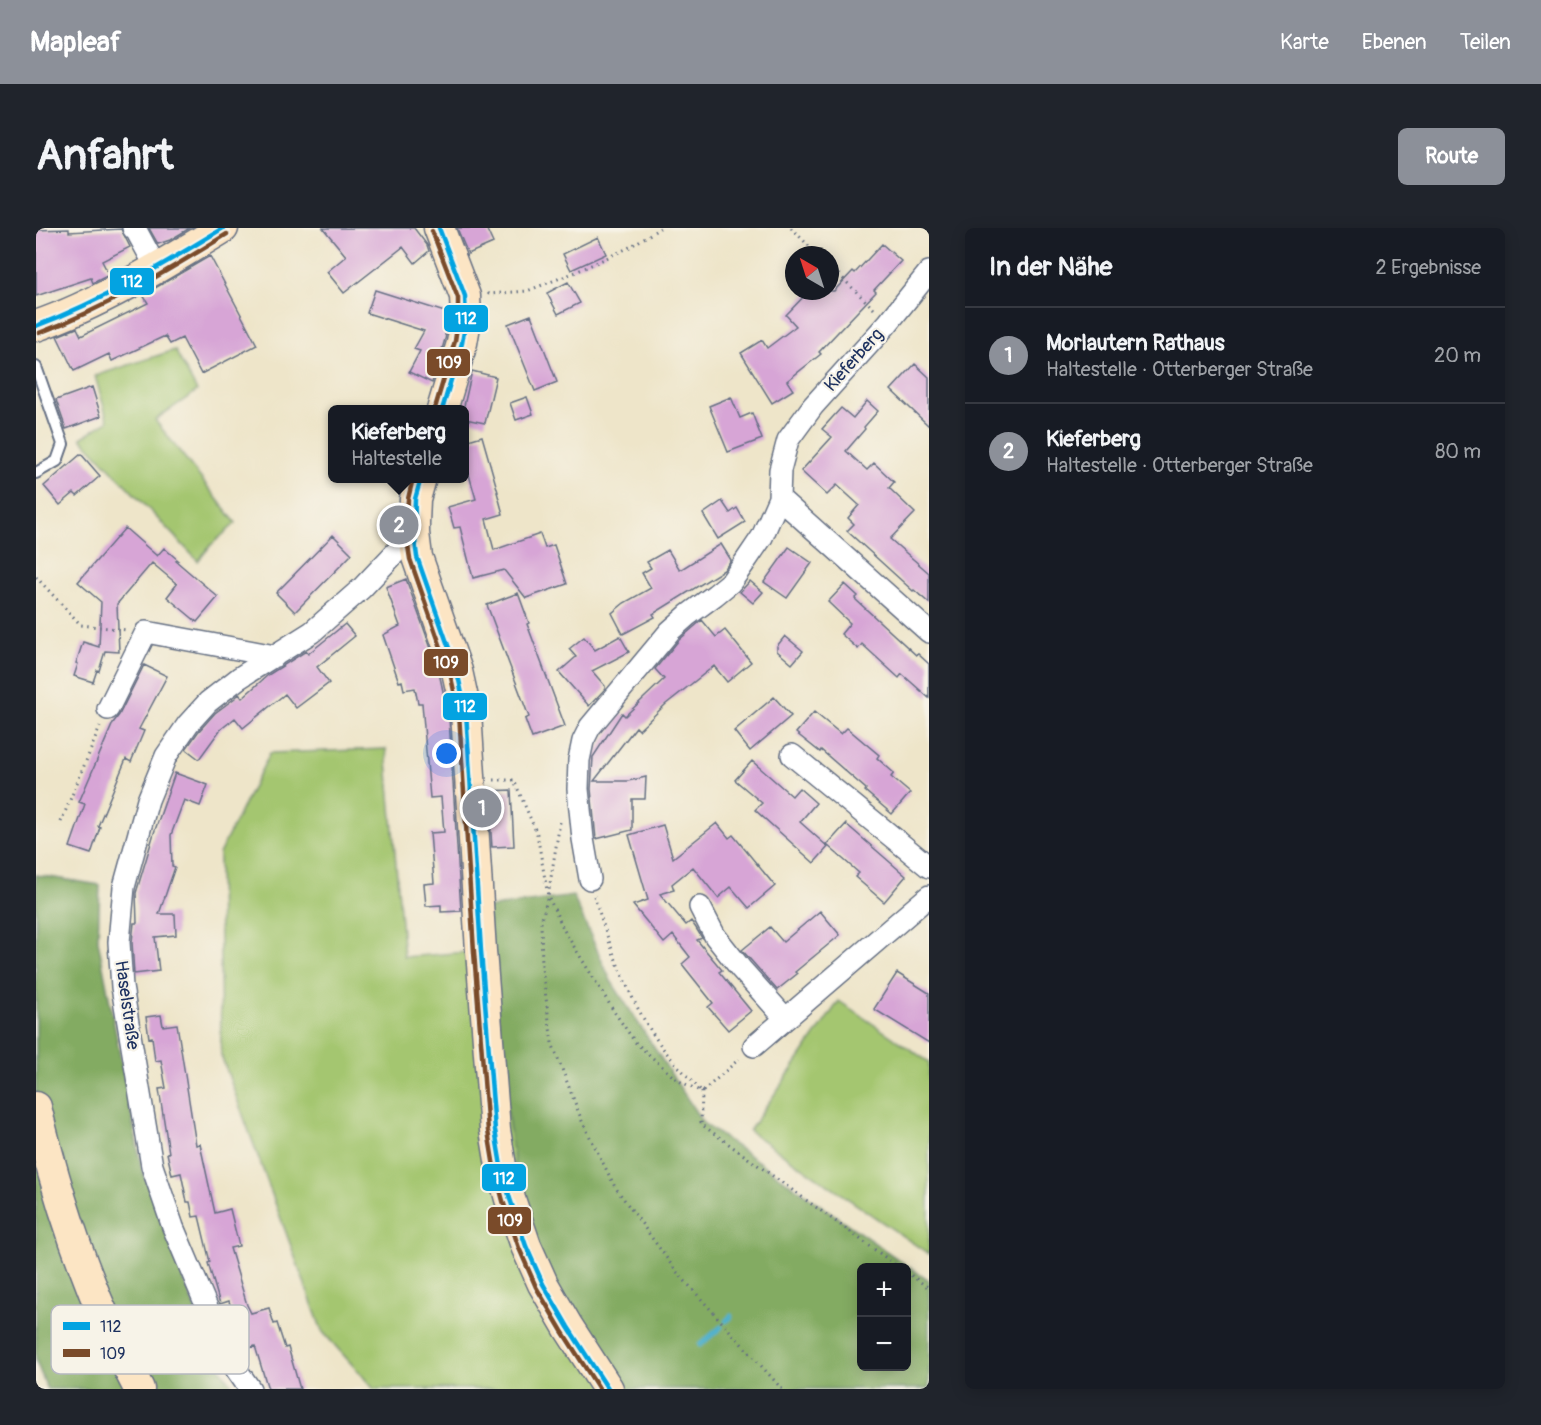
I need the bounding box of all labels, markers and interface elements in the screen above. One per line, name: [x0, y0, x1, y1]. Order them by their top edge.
text: Mapleaf: [30, 25, 121, 60]
text: Karte: [1280, 29, 1329, 56]
text: Ebenen: [1362, 29, 1427, 56]
text: Teilen: [1460, 29, 1511, 56]
button: Route: [1398, 128, 1505, 185]
text: Anfahrt: [36, 130, 174, 182]
north arrow: [785, 246, 839, 300]
text: In der Nähe: [989, 251, 1112, 283]
text: 2 Ergebnisse: [1376, 255, 1481, 280]
line badge: 112: [109, 267, 155, 296]
text: 112: [121, 272, 143, 292]
line badge: 112: [443, 304, 489, 333]
text: 112: [455, 309, 477, 329]
street label: Kieferberg: [819, 323, 889, 397]
text: Morlautern Rathaus: [1046, 329, 1225, 357]
text: 1: [1005, 343, 1012, 368]
text: 20 m: [1434, 343, 1481, 368]
line badge: 109: [426, 348, 471, 377]
text: 109: [436, 353, 462, 373]
text: Haltestelle · Otterberger Straße: [1046, 357, 1313, 382]
popup: [328, 405, 469, 483]
text: Kieferberg: [351, 418, 446, 446]
text: Kieferberg: [1046, 425, 1141, 453]
text: 2: [1003, 439, 1014, 464]
text: 80 m: [1435, 439, 1481, 464]
text: Haltestelle: [351, 446, 442, 471]
text: Haltestelle · Otterberger Straße: [1046, 453, 1313, 478]
pin: 2: [380, 502, 418, 548]
line badge: 109: [423, 648, 469, 677]
text: 109: [433, 653, 459, 673]
line badge: 112: [442, 692, 488, 721]
text: 112: [454, 697, 476, 717]
your location: [432, 739, 461, 768]
pin: 1: [462, 786, 502, 830]
street label: Haselstraße: [109, 959, 145, 1051]
line badge: 112: [481, 1163, 527, 1192]
text: 112: [493, 1169, 515, 1189]
line badge: 109: [487, 1206, 532, 1235]
text: 109: [497, 1211, 523, 1231]
map controls: [857, 1263, 911, 1371]
button: +: [857, 1263, 911, 1317]
legend: [51, 1305, 249, 1374]
text: 112: [100, 1317, 122, 1337]
button: −: [857, 1317, 911, 1371]
text: 109: [100, 1344, 125, 1364]

